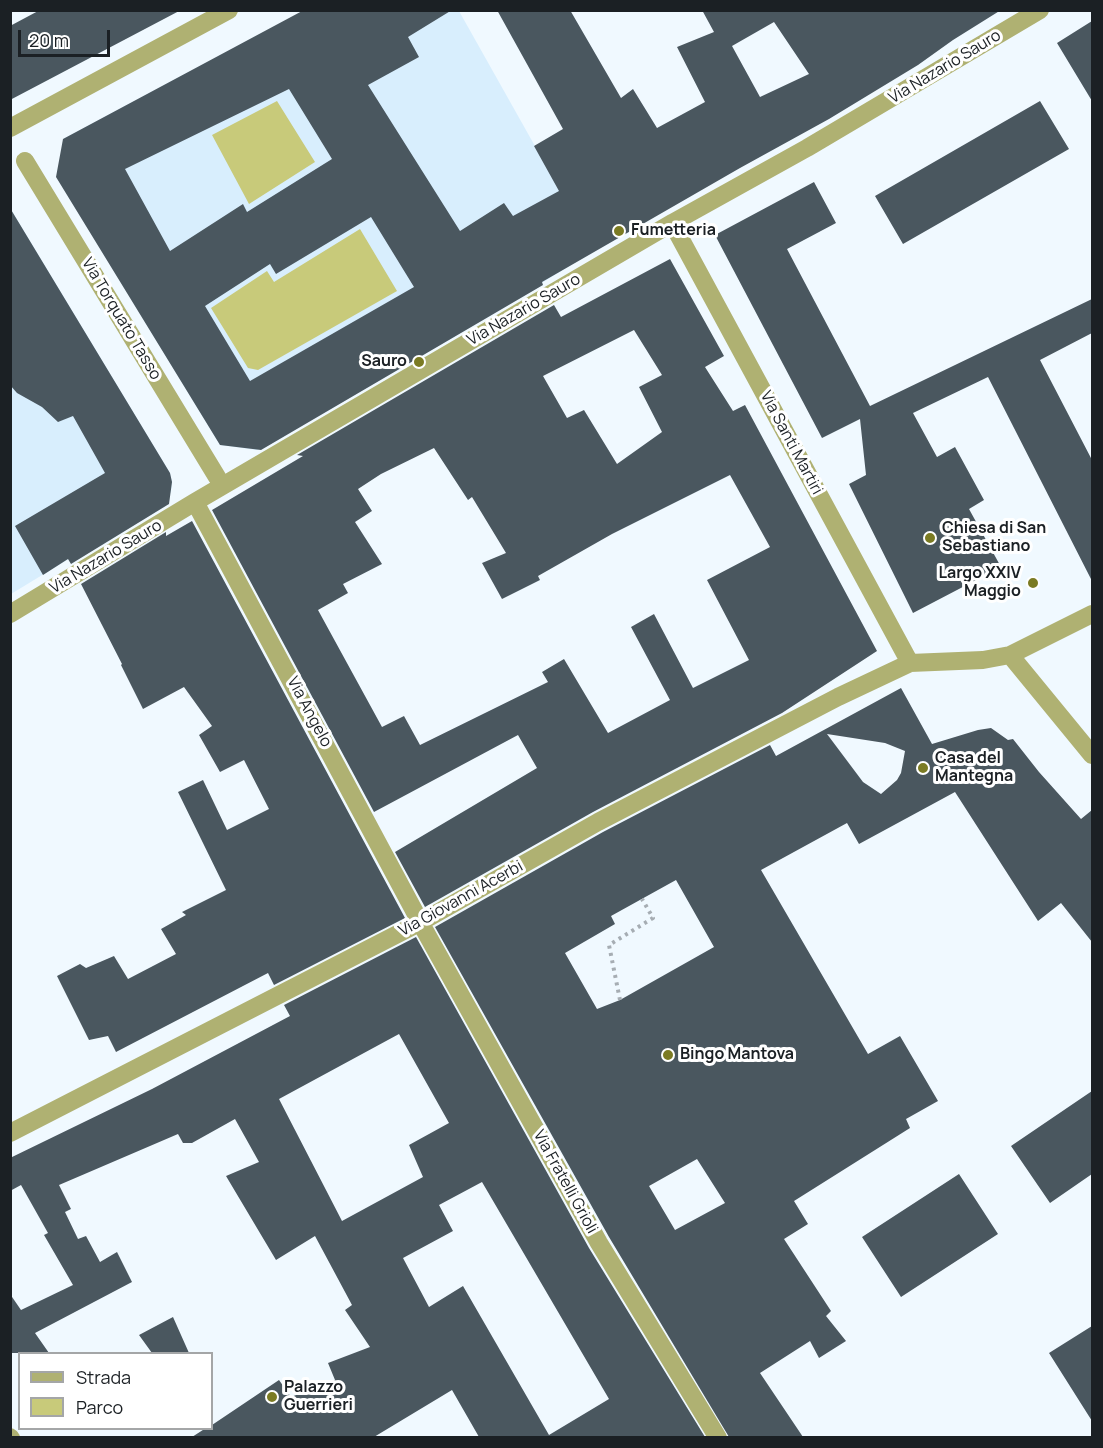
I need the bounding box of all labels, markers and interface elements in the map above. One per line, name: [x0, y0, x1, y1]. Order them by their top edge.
scale bar: [21, 18, 112, 56]
street label: Via Nazario Sauro: [885, 26, 1005, 108]
text: 20 m: [29, 28, 69, 52]
place label: Fumetteria: [631, 221, 716, 241]
marker: Fumetteria: [612, 224, 626, 238]
street label: Via Torquato Tasso: [77, 255, 165, 383]
street label: Via Nazario Sauro: [464, 270, 584, 350]
place label: Sauro: [361, 352, 407, 372]
marker: Sauro: [412, 355, 426, 369]
street label: Via Santi Martiri: [756, 388, 826, 498]
street label: Via Nazario Sauro: [46, 516, 166, 598]
place label: Chiesa di San Sebastiano: [942, 519, 1046, 557]
marker: Chiesa di San Sebastiano: [923, 531, 937, 545]
place label: Largo XXIV Maggio: [939, 564, 1021, 602]
marker: Largo XXIV Maggio: [1026, 576, 1040, 590]
street label: Via Angelo: [282, 674, 336, 750]
place label: Casa del Mantegna: [935, 749, 1013, 787]
marker: Casa del Mantegna: [916, 761, 930, 775]
street label: Via Giovanni Acerbi: [396, 857, 526, 941]
place label: Bingo Mantova: [680, 1045, 794, 1065]
marker: Bingo Mantova: [661, 1048, 675, 1062]
street label: Via Fratelli Grioli: [529, 1127, 601, 1237]
legend: [18, 1352, 213, 1430]
text: Strada: [76, 1365, 131, 1389]
place label: Palazzo Guerrieri: [284, 1378, 353, 1416]
marker: Palazzo Guerrieri: [265, 1390, 279, 1404]
text: Parco: [76, 1395, 123, 1419]

